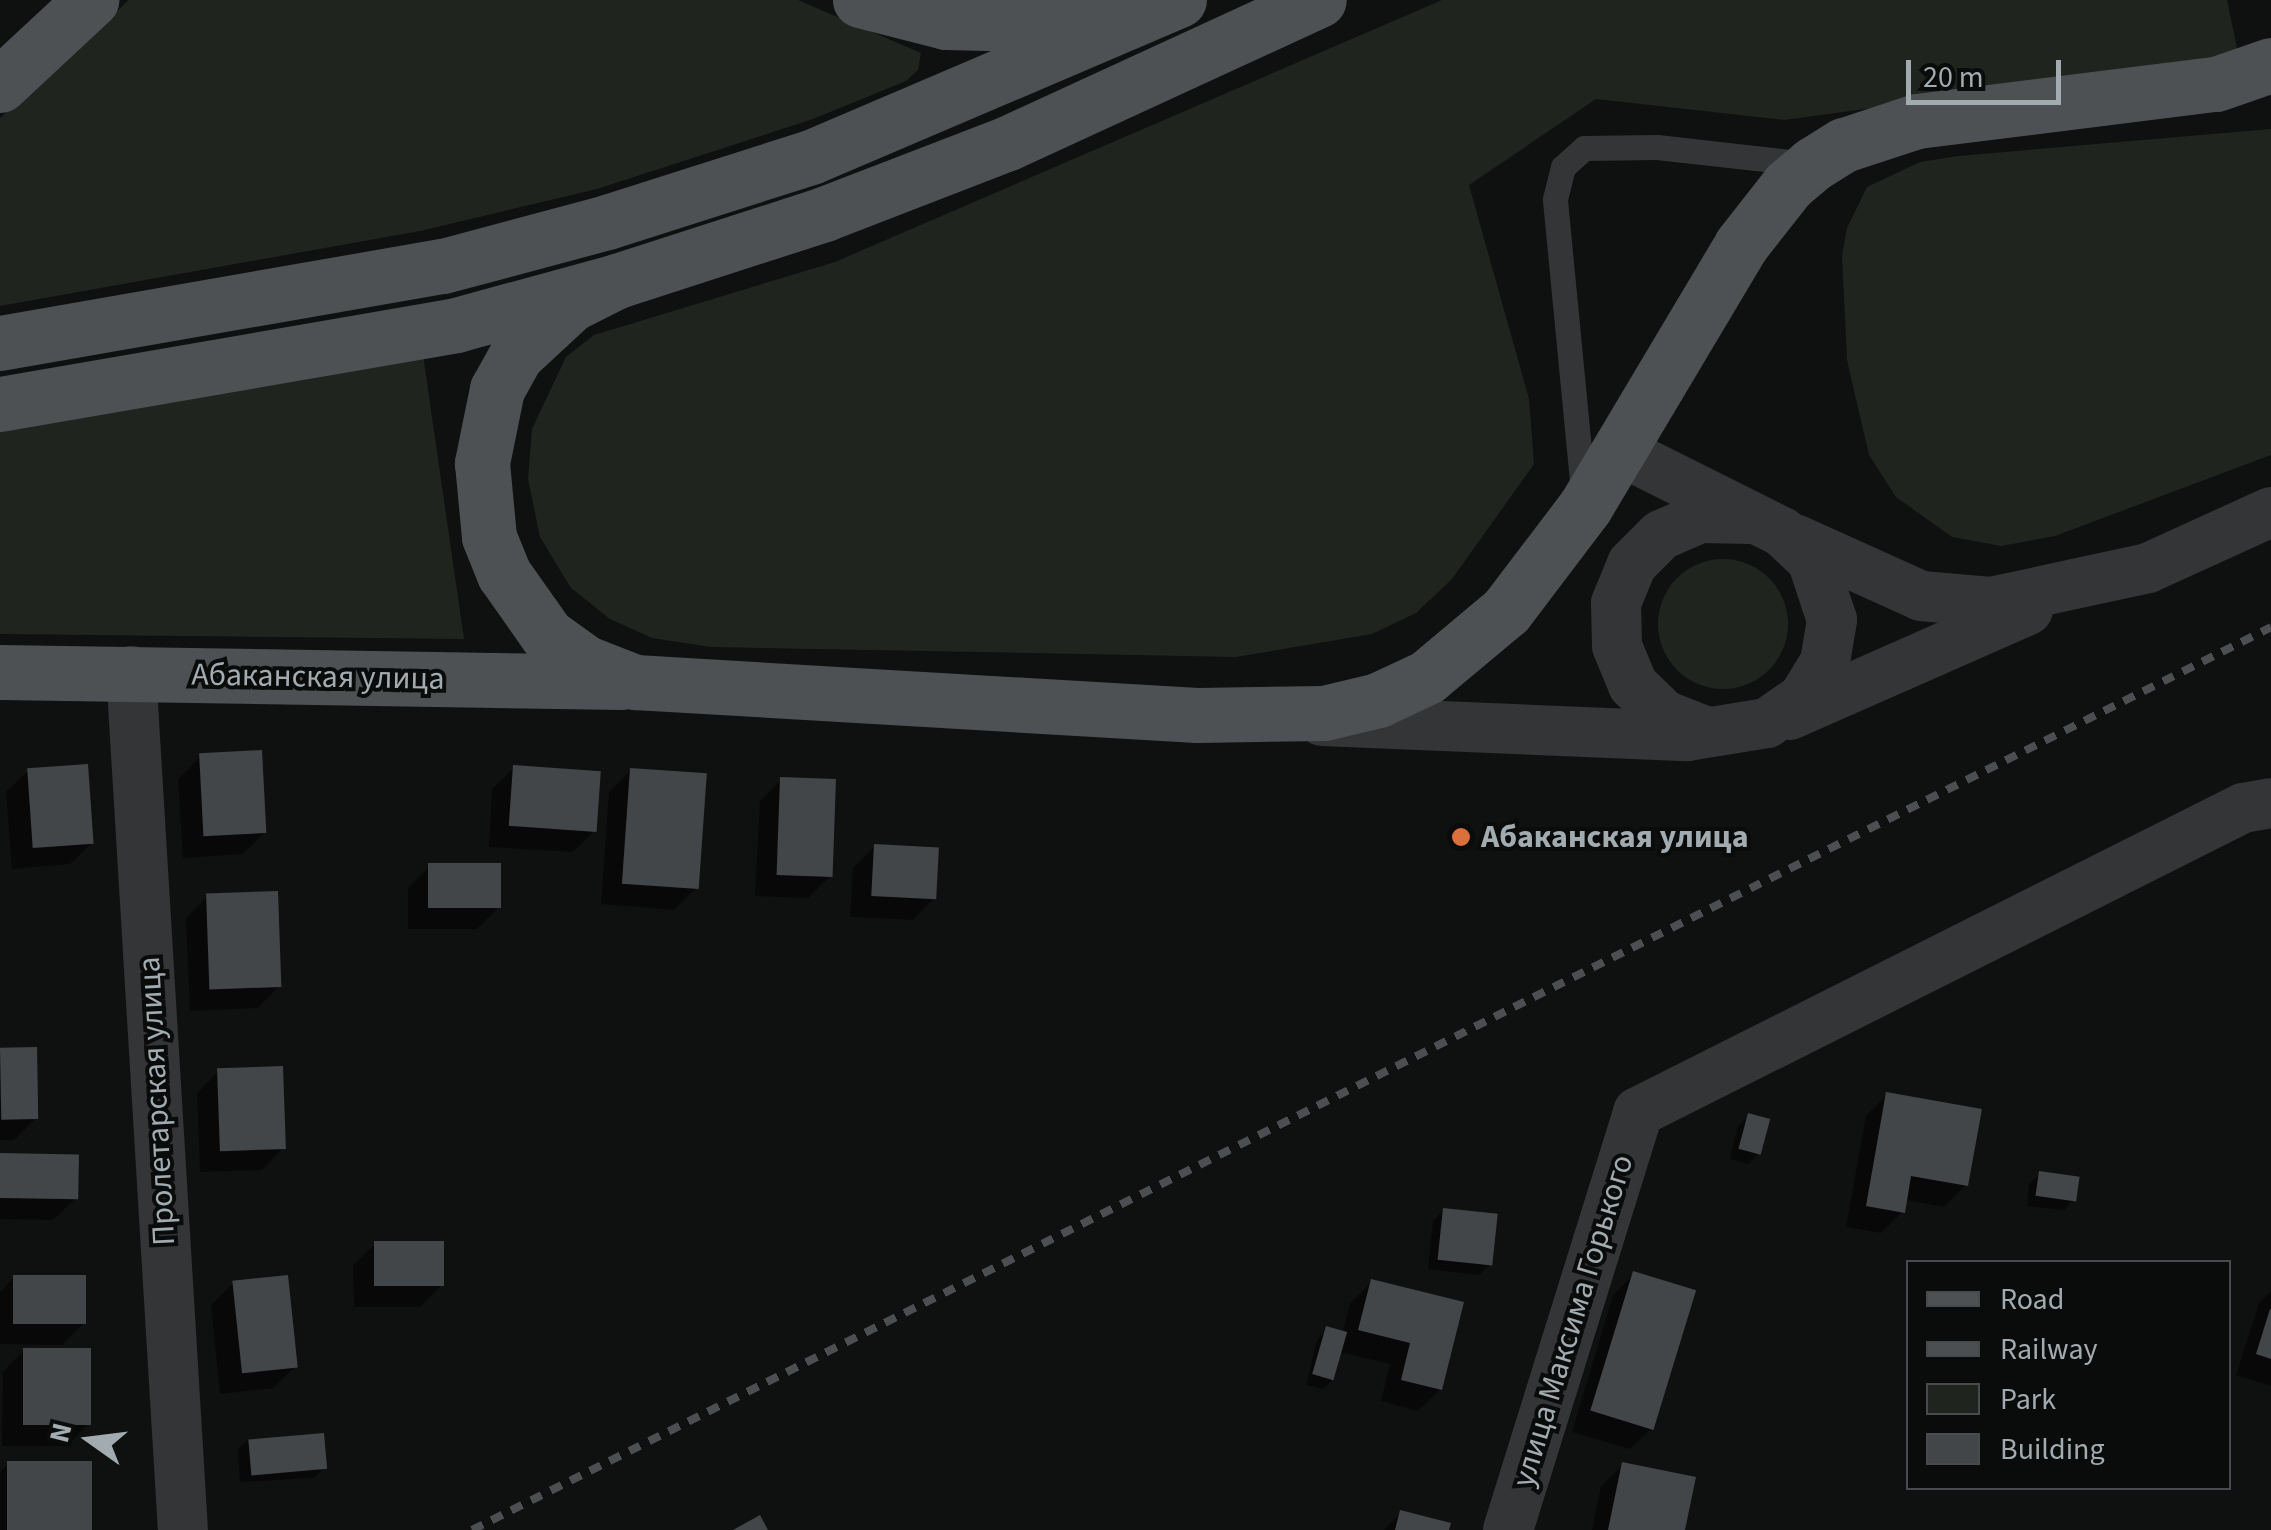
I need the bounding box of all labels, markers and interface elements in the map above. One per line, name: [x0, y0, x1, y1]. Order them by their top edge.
scale bar: [1911, 40, 2066, 102]
text: 20 m: [1923, 56, 1984, 99]
street label: Абаканская улица: [191, 656, 445, 698]
place label: Абаканская улица: [1481, 818, 1749, 856]
marker: Абаканская улица: [1450, 826, 1472, 848]
street label: Пролетарская улица: [130, 956, 184, 1246]
street label: улица Максима Горького: [1504, 1150, 1642, 1492]
legend: [1906, 1260, 2231, 1490]
text: Road: [2000, 1278, 2064, 1321]
text: Railway: [2000, 1328, 2098, 1371]
text: Park: [2000, 1378, 2056, 1421]
north arrow: [40, 1390, 140, 1490]
text: N: [39, 1419, 83, 1447]
text: Building: [2000, 1428, 2105, 1471]

